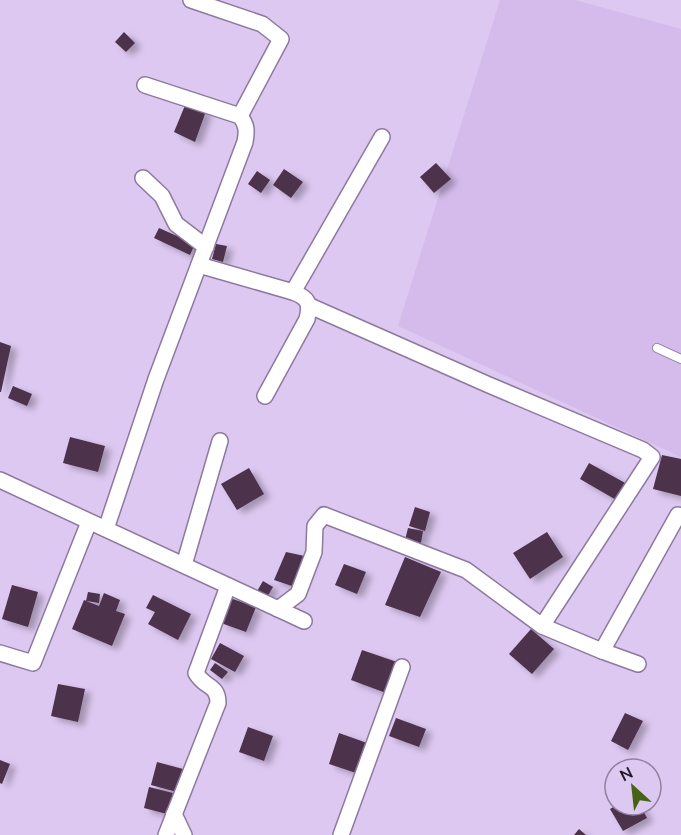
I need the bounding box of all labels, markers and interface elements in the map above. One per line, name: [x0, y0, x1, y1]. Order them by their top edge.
north arrow: [603, 757, 663, 817]
text: N: [616, 762, 637, 787]

